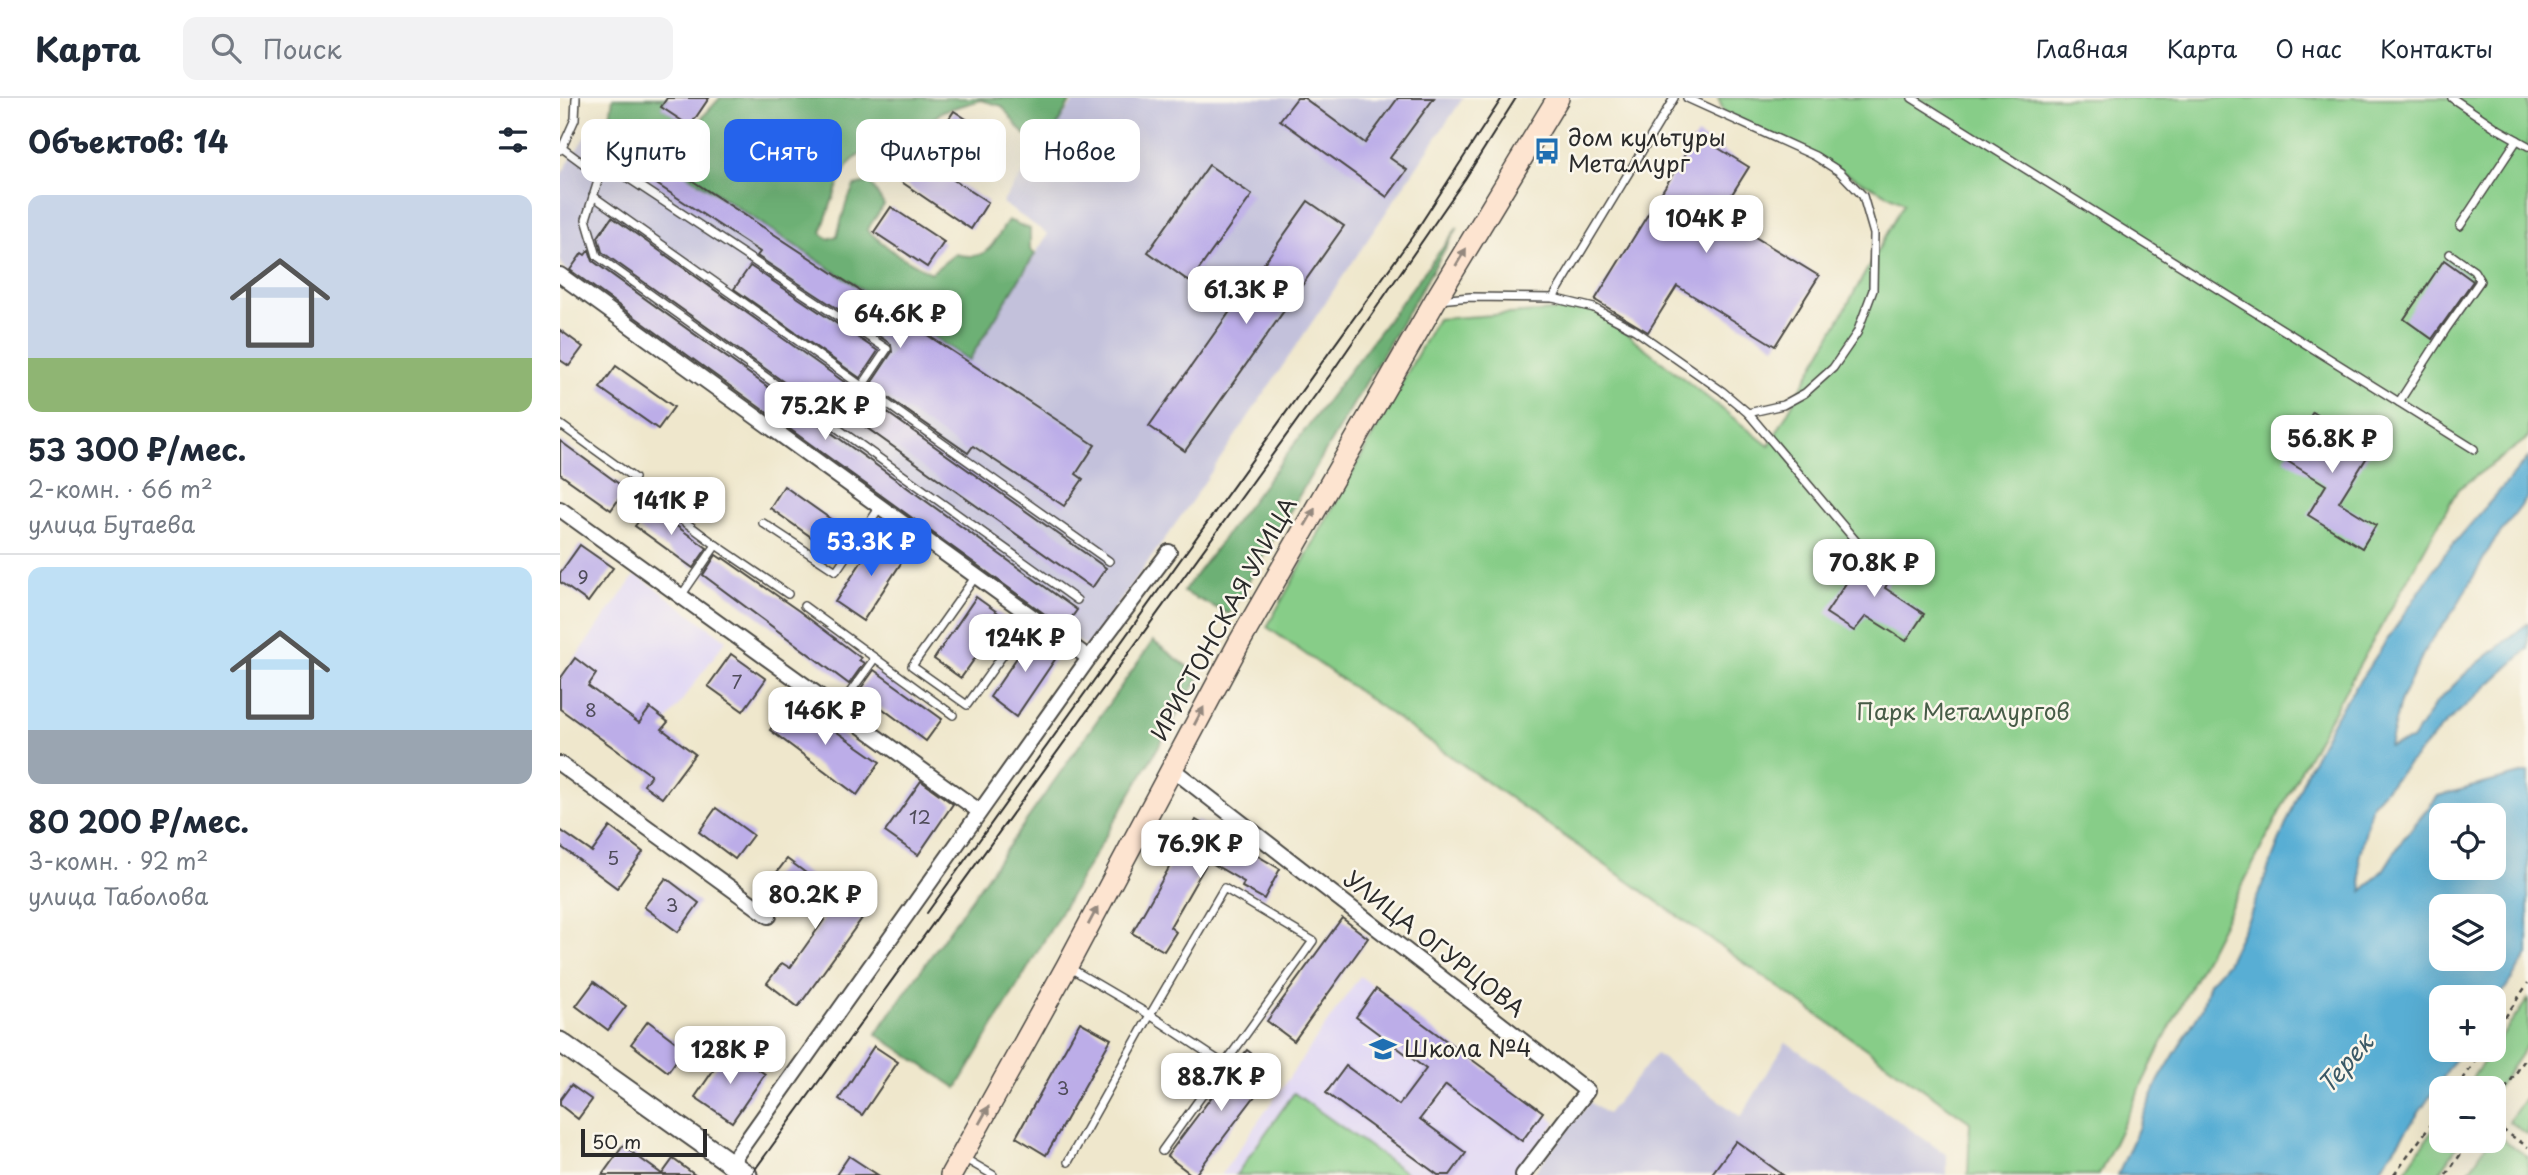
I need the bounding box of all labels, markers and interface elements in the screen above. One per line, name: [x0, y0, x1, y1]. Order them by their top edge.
search box: [183, 17, 673, 80]
text: Карта: [35, 23, 141, 73]
icon: search: [207, 29, 245, 67]
text: Поиск: [263, 29, 342, 68]
text: Главная: [2036, 30, 2129, 66]
text: Карта: [2167, 30, 2237, 66]
text: О нас: [2275, 30, 2342, 66]
text: Контакты: [2380, 30, 2493, 66]
text: Объектов: 14: [28, 118, 228, 163]
chip: Купить: [581, 119, 710, 182]
chip: Снять: [724, 119, 842, 182]
chip: Фильтры: [856, 119, 1006, 182]
chip: Новое: [1020, 119, 1140, 182]
place label: дом культуры Металлург: [1568, 119, 1726, 180]
icon: filters: [494, 121, 532, 159]
bus stop icon: дом культуры Металлург: [1532, 136, 1562, 166]
pin: 104K ₽: [1649, 195, 1763, 255]
text: 104K ₽: [1665, 200, 1747, 235]
icon: home: [217, 240, 343, 366]
one-way arrow: [1455, 248, 1468, 267]
pin: 61.3K ₽: [1181, 266, 1311, 326]
text: 61.3K ₽: [1204, 271, 1288, 306]
pin: 64.6K ₽: [835, 290, 965, 350]
text: 64.6K ₽: [854, 295, 946, 330]
pin: 75.2K ₽: [760, 382, 890, 442]
text: 75.2K ₽: [781, 387, 869, 422]
pin: 56.8K ₽: [2267, 416, 2397, 475]
text: 56.8K ₽: [2287, 420, 2377, 455]
text: 53 300 ₽/мес.: [28, 426, 246, 471]
text: 2-комн. · 66 m²: [28, 471, 213, 506]
pin: 141K ₽: [614, 478, 728, 537]
text: 141K ₽: [633, 482, 709, 517]
street label: ИРИСТОНСКАЯ УЛИЦА: [1141, 490, 1304, 747]
text: улица Бутаева: [28, 506, 195, 541]
one-way arrow: [1304, 508, 1317, 527]
pin: 53.3K ₽: [806, 518, 936, 578]
text: 53.3K ₽: [826, 523, 916, 558]
pin: 70.8K ₽: [1809, 540, 1939, 599]
text: 70.8K ₽: [1829, 544, 1919, 579]
house number: 9: [577, 562, 589, 590]
icon: home: [217, 612, 343, 738]
pin: 124K ₽: [968, 614, 1082, 674]
text: 124K ₽: [985, 619, 1065, 654]
house number: 7: [732, 667, 743, 695]
pin: 146K ₽: [768, 688, 882, 747]
text: 146K ₽: [784, 692, 866, 727]
park label: Парк Металлургов: [1856, 693, 2070, 728]
house number: 8: [585, 695, 597, 723]
one-way arrow: [1193, 706, 1205, 726]
text: 80 200 ₽/мес.: [28, 798, 249, 843]
house number: 12: [909, 802, 931, 830]
map controls: [2429, 803, 2506, 1153]
button: locate: [2429, 803, 2506, 880]
pin: 76.9K ₽: [1135, 820, 1265, 880]
text: 76.9K ₽: [1157, 825, 1243, 860]
text: 3-комн. · 92 m²: [28, 843, 208, 878]
house number: 5: [607, 843, 619, 871]
street label: УЛИЦА ОГУРЦОВА: [1337, 861, 1533, 1025]
pin: 80.2K ₽: [750, 872, 880, 931]
text: 80.2K ₽: [768, 876, 862, 911]
text: улица Таболова: [28, 878, 208, 913]
house number: 3: [666, 890, 678, 918]
button: layers: [2429, 894, 2506, 971]
one-way arrow: [1088, 906, 1099, 926]
button: +: [2429, 985, 2506, 1062]
water label: Терек: [2308, 1024, 2382, 1100]
pin: 128K ₽: [673, 1026, 787, 1086]
place label: Школа №4: [1404, 1030, 1532, 1065]
text: 128K ₽: [691, 1031, 769, 1066]
school or university icon: Школа №4: [1368, 1034, 1398, 1064]
pin: 88.7K ₽: [1156, 1054, 1286, 1113]
text: 88.7K ₽: [1177, 1058, 1265, 1093]
house number: 3: [1057, 1073, 1069, 1101]
button: −: [2429, 1076, 2506, 1153]
one-way arrow: [978, 1106, 990, 1125]
scale bar: [581, 1126, 707, 1158]
text: 50 m: [592, 1127, 641, 1155]

